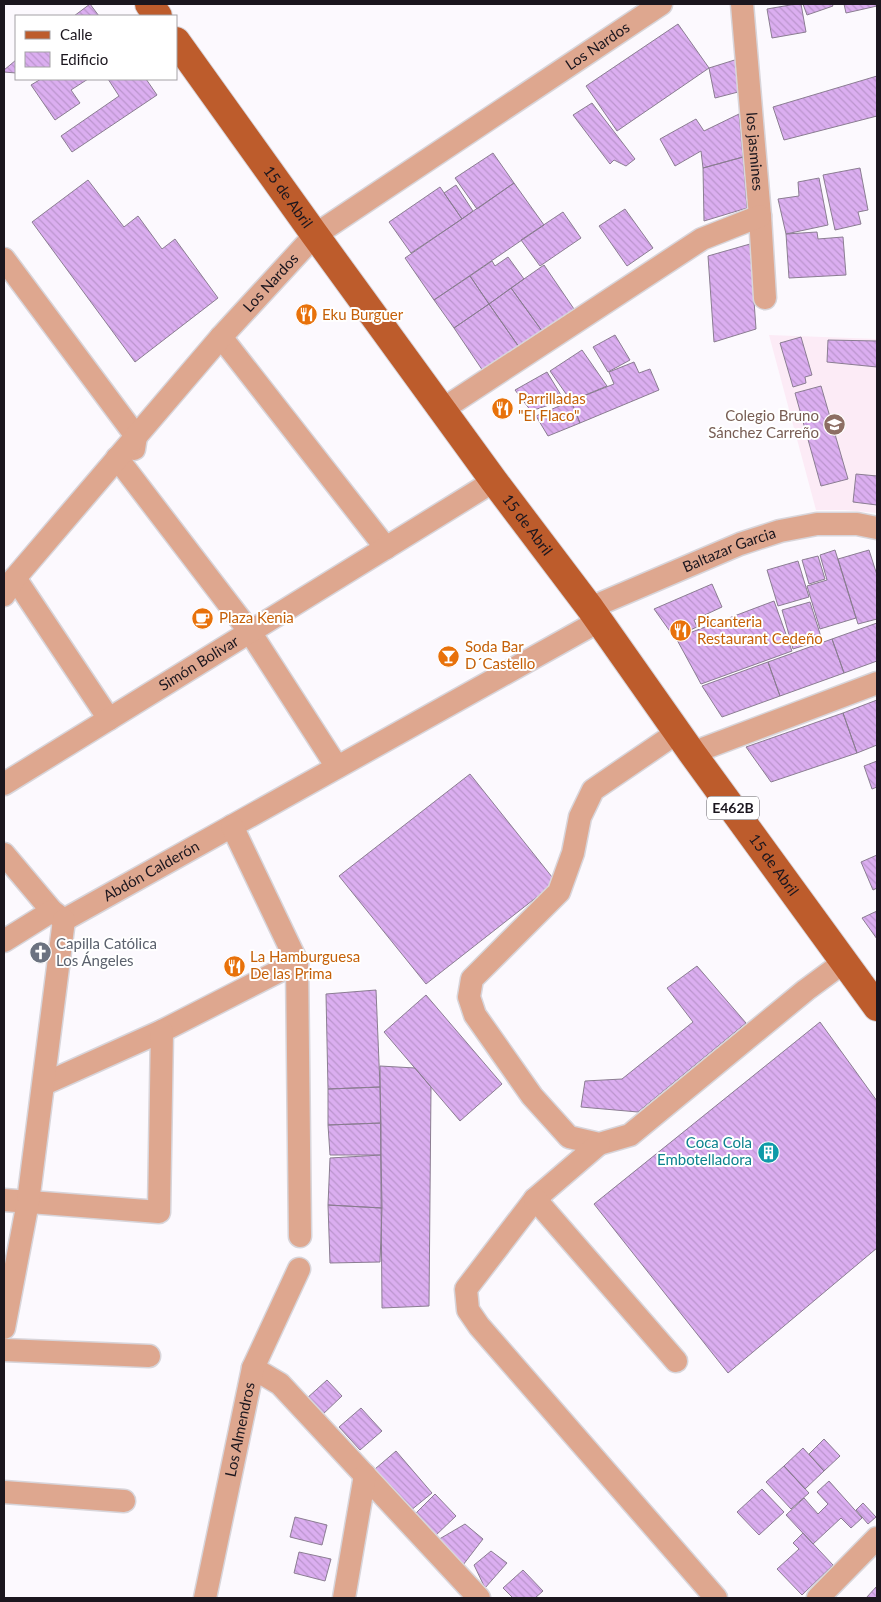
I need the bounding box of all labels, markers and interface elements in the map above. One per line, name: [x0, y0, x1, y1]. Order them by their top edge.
legend: [15, 15, 178, 80]
street label: Los Nardos: [562, 18, 633, 73]
text: Calle: [60, 25, 93, 43]
text: Edificio: [60, 50, 108, 68]
street label: los jasmines: [743, 111, 768, 191]
street label: 15 de Abril: [260, 162, 317, 231]
street label: Los Nardos: [239, 249, 302, 315]
restaurant icon: Eku Burguer: [294, 303, 318, 327]
place label: Eku Burguer: [322, 305, 404, 323]
place label: Parrilladas "El Flaco": [518, 389, 586, 424]
restaurant icon: Parrilladas "El Flaco": [490, 396, 514, 420]
place label: Colegio Bruno Sánchez Carreño: [708, 406, 819, 441]
school or university icon: Colegio Bruno Sánchez Carreño: [823, 413, 847, 437]
street label: 15 de Abril: [499, 490, 557, 559]
street label: Baltazar Garcia: [680, 523, 778, 575]
cafe icon: Plaza Kenia: [191, 606, 215, 630]
place label: Plaza Kenia: [219, 608, 294, 626]
place label: Picanteria Restaurant Cedeño: [697, 612, 823, 647]
restaurant icon: Picanteria Restaurant Cedeño: [669, 619, 693, 643]
street label: Simón Bolivar: [155, 631, 242, 694]
place label: Soda Bar D´Castello: [465, 637, 535, 672]
bar icon: Soda Bar D´Castello: [437, 644, 461, 668]
road number: E462B: [707, 796, 759, 820]
street label: 15 de Abril: [746, 830, 803, 899]
street label: Abdón Calderón: [100, 836, 202, 904]
place label: Capilla Católica Los Ángeles: [56, 934, 157, 969]
church icon: Capilla Católica Los Ángeles: [28, 941, 52, 965]
place label: La Hamburguesa De las Prima: [250, 947, 360, 982]
restaurant icon: La Hamburguesa De las Prima: [222, 954, 246, 978]
place label: Coca Cola Embotelladora: [657, 1133, 752, 1168]
building icon: Coca Cola Embotelladora: [756, 1140, 780, 1164]
street label: Los Almendros: [221, 1380, 258, 1478]

